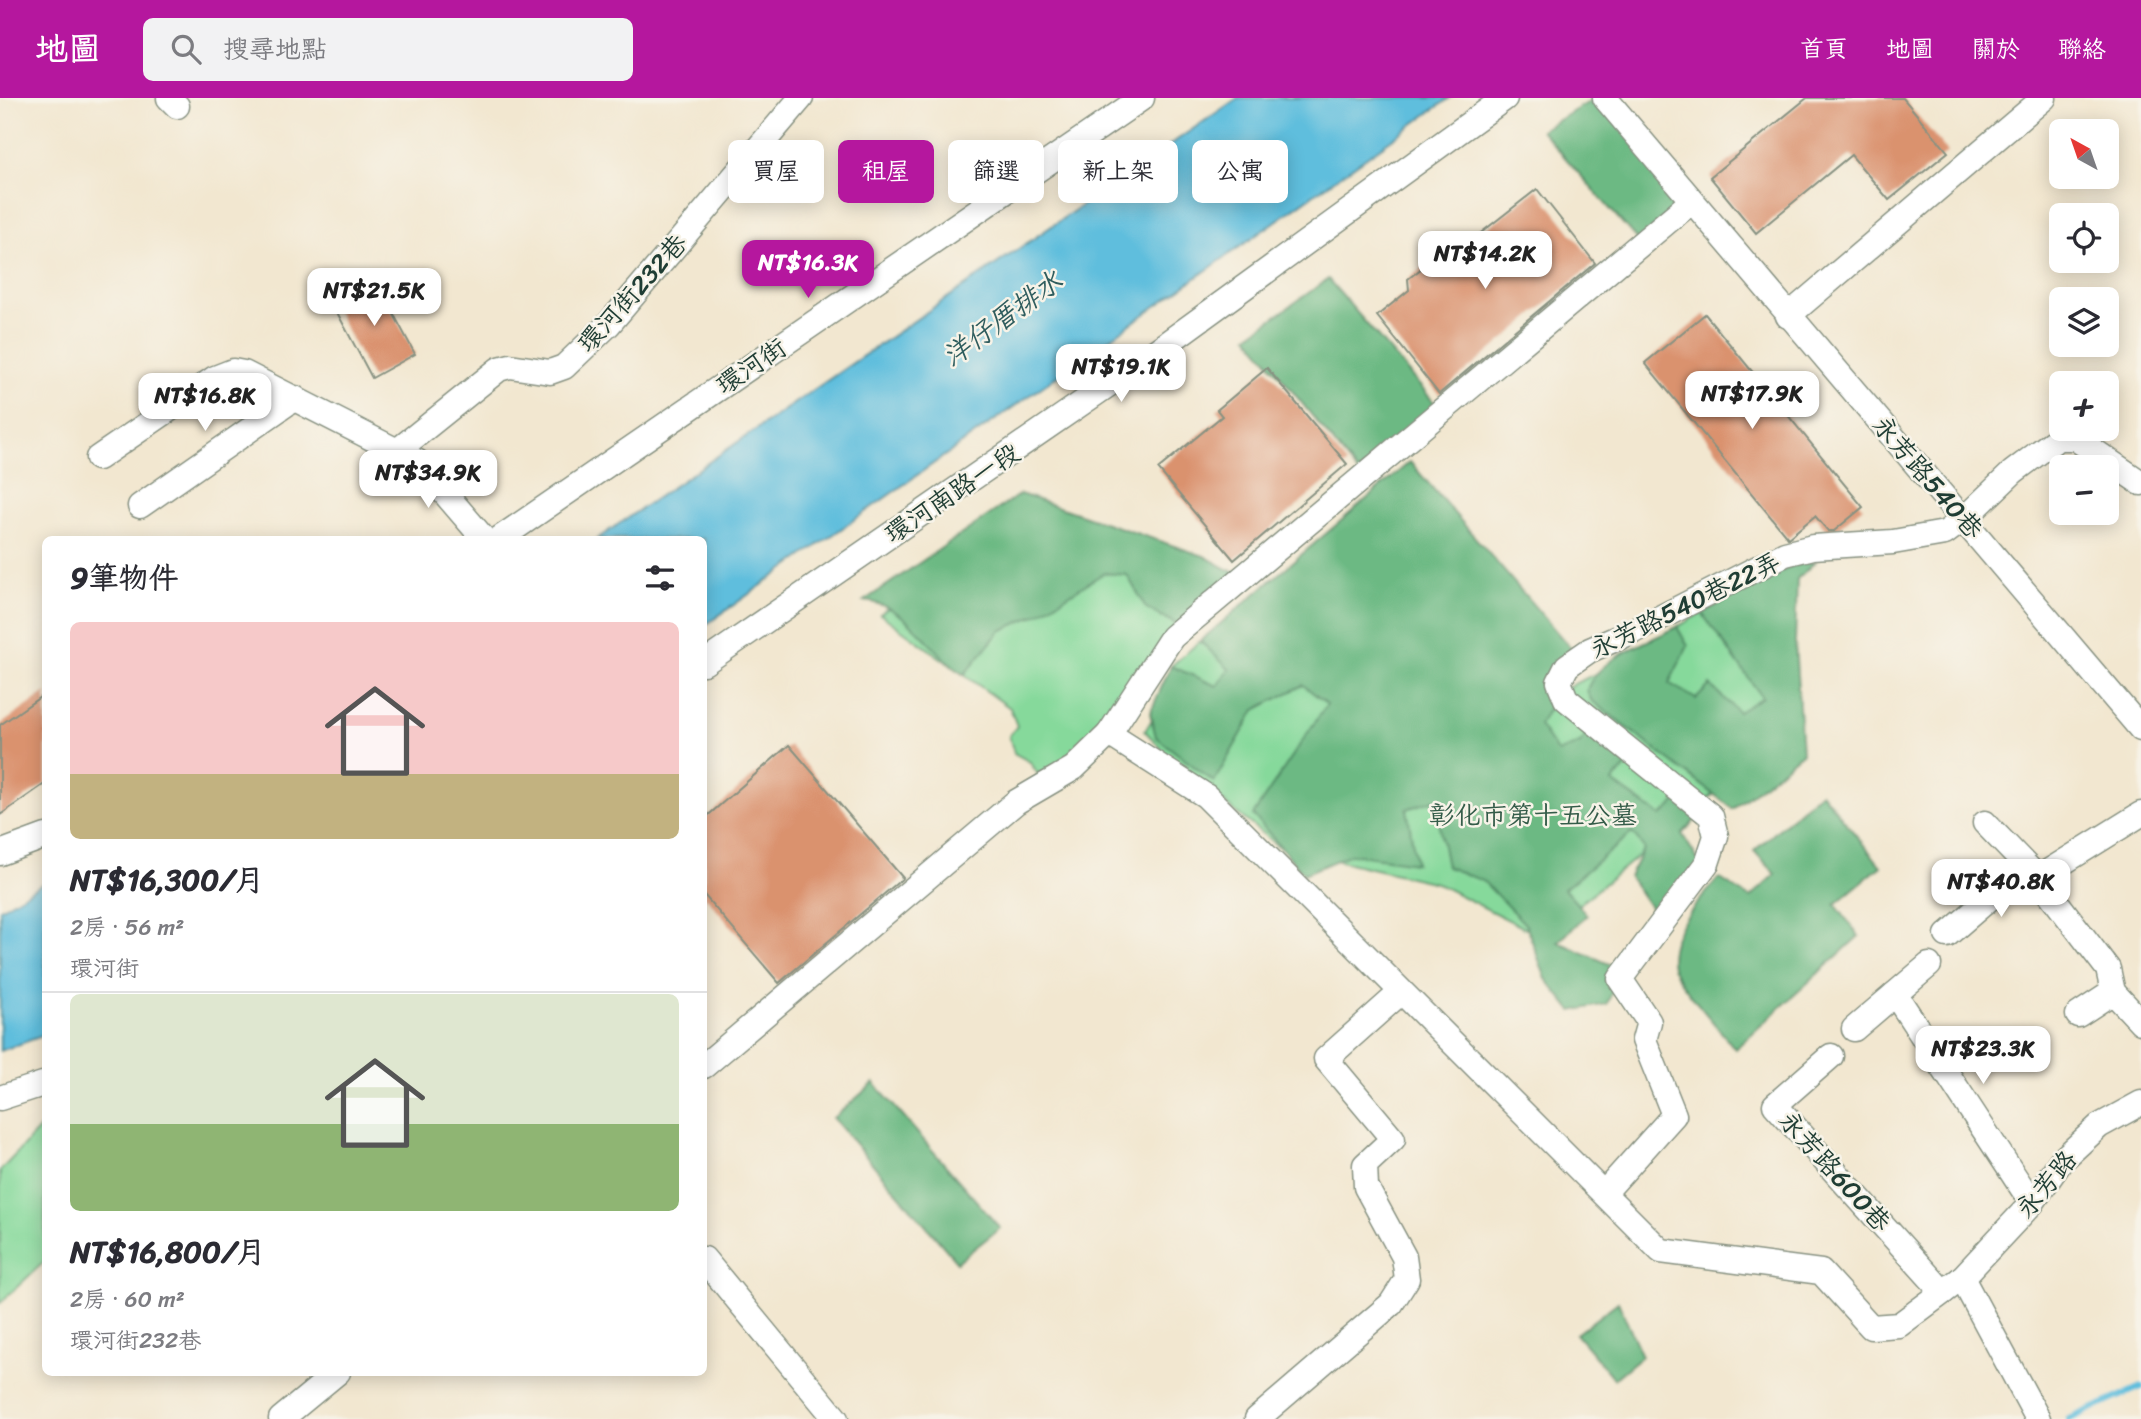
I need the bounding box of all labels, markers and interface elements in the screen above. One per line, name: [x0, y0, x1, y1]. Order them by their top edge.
search box: [143, 18, 633, 81]
text: 地圖: [35, 20, 101, 78]
text: 搜尋地點: [223, 26, 327, 72]
text: 首頁: [1800, 28, 1848, 70]
text: 地圖: [1886, 28, 1934, 70]
text: 關於: [1972, 28, 2020, 70]
text: 聯絡: [2058, 28, 2106, 70]
icon: search: [167, 30, 205, 68]
north arrow: [2049, 119, 2119, 189]
map controls: [2049, 119, 2119, 525]
chip: 買屋: [728, 140, 824, 203]
chip: 租屋: [838, 140, 934, 203]
chip: 篩選: [948, 140, 1044, 203]
chip: 新上架: [1058, 140, 1178, 203]
chip: 公寓: [1192, 140, 1288, 203]
button: locate: [2049, 203, 2119, 273]
street label: 環河街232巷: [565, 223, 699, 363]
pin: NT$14.2K: [1413, 232, 1557, 291]
text: NT$14.2K: [1434, 233, 1536, 274]
pin: NT$16.3K: [736, 240, 880, 300]
text: NT$16.3K: [758, 242, 858, 283]
water label: 洋仔厝排水: [931, 257, 1074, 379]
pin: NT$21.5K: [302, 268, 446, 328]
text: NT$21.5K: [323, 270, 425, 311]
button: layers: [2049, 287, 2119, 357]
street label: 環河街: [706, 325, 796, 407]
pin: NT$19.1K: [1049, 344, 1193, 404]
text: NT$19.1K: [1072, 346, 1170, 387]
button: +: [2049, 371, 2119, 441]
pin: NT$17.9K: [1680, 372, 1824, 431]
text: NT$17.9K: [1701, 373, 1803, 414]
pin: NT$16.8K: [133, 374, 277, 433]
text: NT$16.8K: [154, 375, 256, 416]
street label: 永芳路540巷: [1861, 404, 1995, 550]
street label: 環河南路一段: [874, 430, 1030, 556]
pin: NT$34.9K: [356, 450, 500, 510]
text: NT$34.9K: [375, 452, 481, 493]
button: −: [2049, 455, 2119, 525]
street label: 永芳路540巷22弄: [1581, 539, 1789, 671]
text: 9筆物件: [70, 551, 178, 605]
icon: filters: [641, 559, 679, 597]
icon: home: [312, 668, 438, 794]
park label: 彰化市第十五公墓: [1429, 792, 1637, 838]
text: NT$16,300/月: [70, 853, 264, 907]
pin: NT$40.8K: [1929, 860, 2073, 919]
text: NT$40.8K: [1947, 861, 2055, 902]
text: 2房 · 56 m²: [70, 907, 184, 948]
text: 環河街: [70, 948, 139, 989]
pin: NT$23.3K: [1911, 1026, 2055, 1086]
text: NT$23.3K: [1932, 1028, 2034, 1069]
icon: home: [312, 1040, 438, 1166]
street label: 永芳路600巷: [1767, 1099, 1903, 1243]
street label: 永芳路: [2003, 1139, 2089, 1229]
text: NT$16,800/月: [70, 1225, 266, 1279]
text: 2房 · 60 m²: [70, 1279, 185, 1320]
text: 環河街232巷: [70, 1320, 201, 1361]

